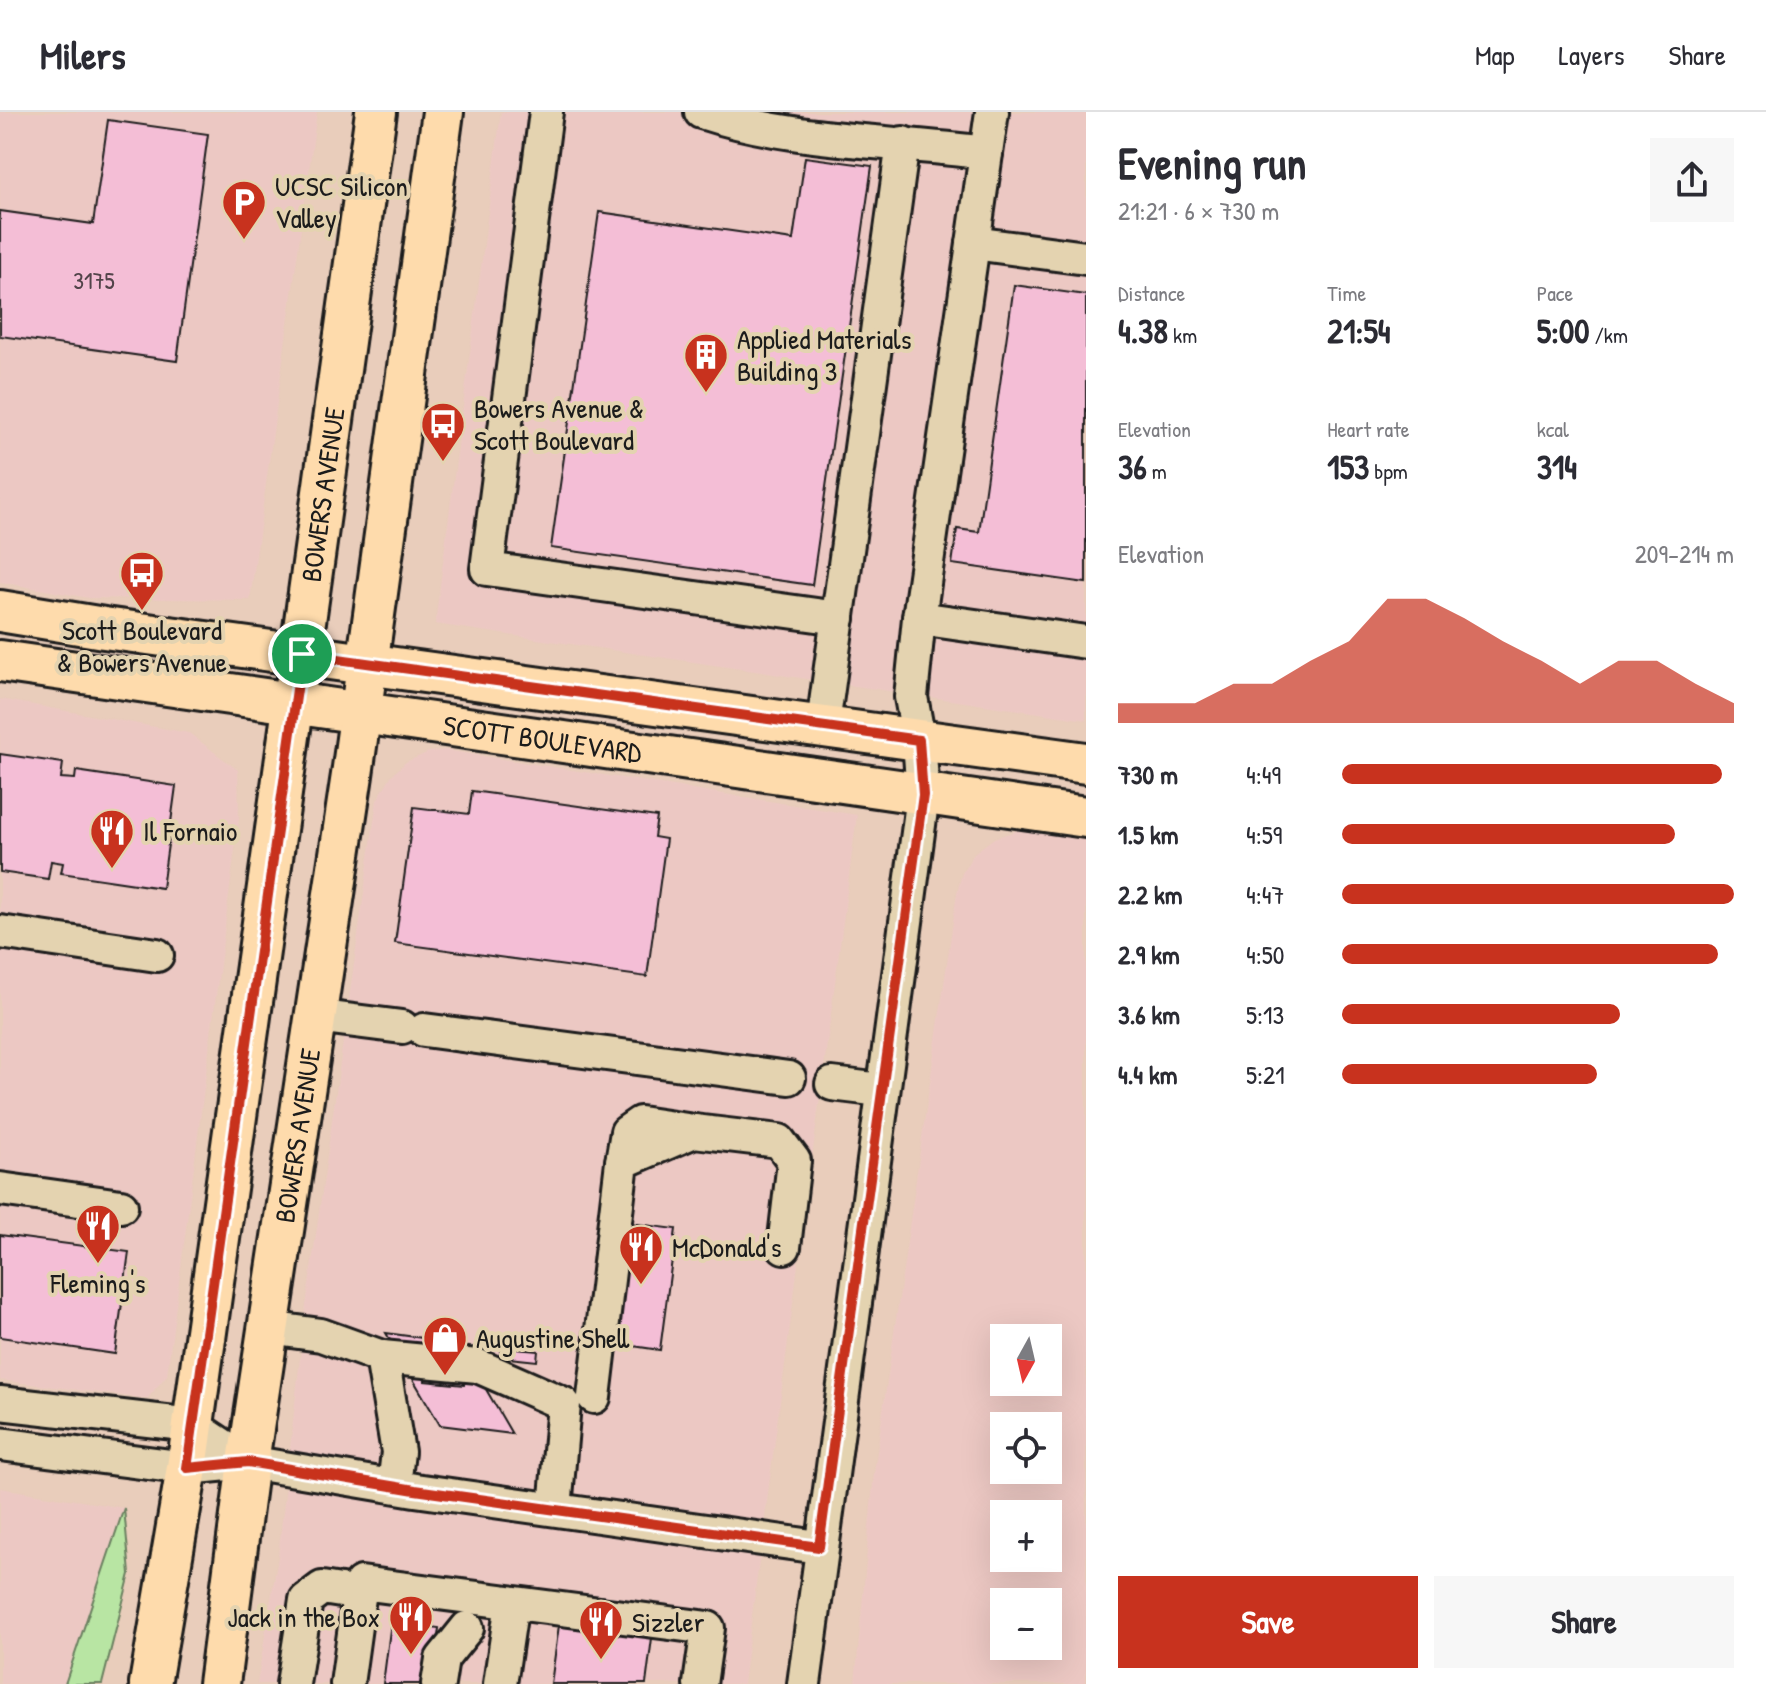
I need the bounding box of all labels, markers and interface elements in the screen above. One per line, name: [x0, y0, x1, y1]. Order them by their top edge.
text: Milers: [40, 29, 126, 81]
text: Map: [1475, 36, 1515, 74]
text: Layers: [1559, 36, 1624, 74]
text: Share: [1668, 36, 1726, 74]
text: Evening run: [1118, 133, 1306, 193]
button: share: [1650, 138, 1734, 222]
place label: UCSC Silicon Valley: [275, 167, 408, 237]
parking icon: UCSC Silicon Valley: [220, 178, 268, 241]
text: 21:21 · 6 × 730 m: [1118, 193, 1279, 228]
house number: 3175: [73, 264, 115, 296]
text: Distance: [1118, 278, 1185, 308]
text: Time: [1327, 278, 1366, 308]
text: Pace: [1537, 278, 1573, 308]
text: 4.38: [1118, 308, 1168, 354]
text: 21:54: [1327, 308, 1391, 354]
text: 5:00: [1537, 308, 1589, 354]
place label: Applied Materials Building 3: [737, 320, 912, 390]
text: km: [1168, 320, 1197, 350]
text: /km: [1589, 320, 1628, 350]
building icon: Applied Materials Building 3: [682, 331, 730, 394]
place label: Bowers Avenue & Scott Boulevard: [474, 389, 644, 459]
bus stop icon: Bowers Avenue & Scott Boulevard: [419, 400, 467, 463]
street label: BOWERS AVENUE: [292, 405, 354, 584]
text: Elevation: [1118, 414, 1191, 444]
text: Heart rate: [1327, 414, 1410, 444]
text: kcal: [1537, 414, 1569, 444]
text: 36: [1118, 444, 1147, 490]
text: 153: [1327, 444, 1369, 490]
text: 314: [1537, 444, 1577, 490]
text: m: [1147, 456, 1167, 486]
text: bpm: [1369, 456, 1408, 486]
text: Elevation: [1118, 536, 1204, 571]
text: 209–214 m: [1635, 536, 1734, 571]
bus stop icon: Scott Boulevard & Bowers Avenue: [118, 549, 166, 612]
place label: Scott Boulevard & Bowers Avenue: [57, 611, 227, 681]
pin: [268, 620, 336, 688]
icon: arrive: [280, 632, 324, 676]
street label: SCOTT BOULEVARD: [441, 706, 645, 772]
text: 730 m: [1118, 757, 1178, 792]
text: 4:49: [1246, 757, 1281, 792]
restaurant icon: Il Fornaio: [88, 807, 136, 870]
place label: Il Fornaio: [143, 812, 237, 850]
text: 1.5 km: [1118, 817, 1178, 852]
text: 4:59: [1246, 817, 1282, 852]
text: 2.2 km: [1118, 877, 1182, 912]
text: 4:47: [1246, 877, 1284, 912]
text: 2.9 km: [1118, 937, 1180, 972]
text: 4:50: [1246, 937, 1284, 972]
text: 3.6 km: [1118, 997, 1180, 1032]
text: 5:13: [1246, 997, 1284, 1032]
street label: BOWERS AVENUE: [265, 1046, 329, 1225]
text: 4.4 km: [1118, 1057, 1178, 1092]
text: 5:21: [1246, 1057, 1285, 1092]
restaurant icon: Fleming's: [74, 1202, 122, 1265]
restaurant icon: McDonald's: [617, 1223, 665, 1286]
place label: McDonald's: [672, 1228, 781, 1266]
place label: Fleming's: [50, 1264, 145, 1302]
shop icon: Augustine Shell: [421, 1314, 469, 1377]
place label: Augustine Shell: [476, 1319, 630, 1357]
north arrow: [990, 1324, 1062, 1396]
map controls: [990, 1324, 1062, 1660]
button: locate: [990, 1412, 1062, 1484]
button: +: [990, 1500, 1062, 1572]
button: Save: [1118, 1576, 1418, 1668]
button: Share: [1434, 1576, 1734, 1668]
button: −: [990, 1588, 1062, 1660]
restaurant icon: Jack in the Box: [387, 1593, 435, 1656]
place label: Jack in the Box: [227, 1598, 380, 1636]
restaurant icon: Sizzler: [577, 1598, 625, 1661]
place label: Sizzler: [632, 1603, 705, 1641]

